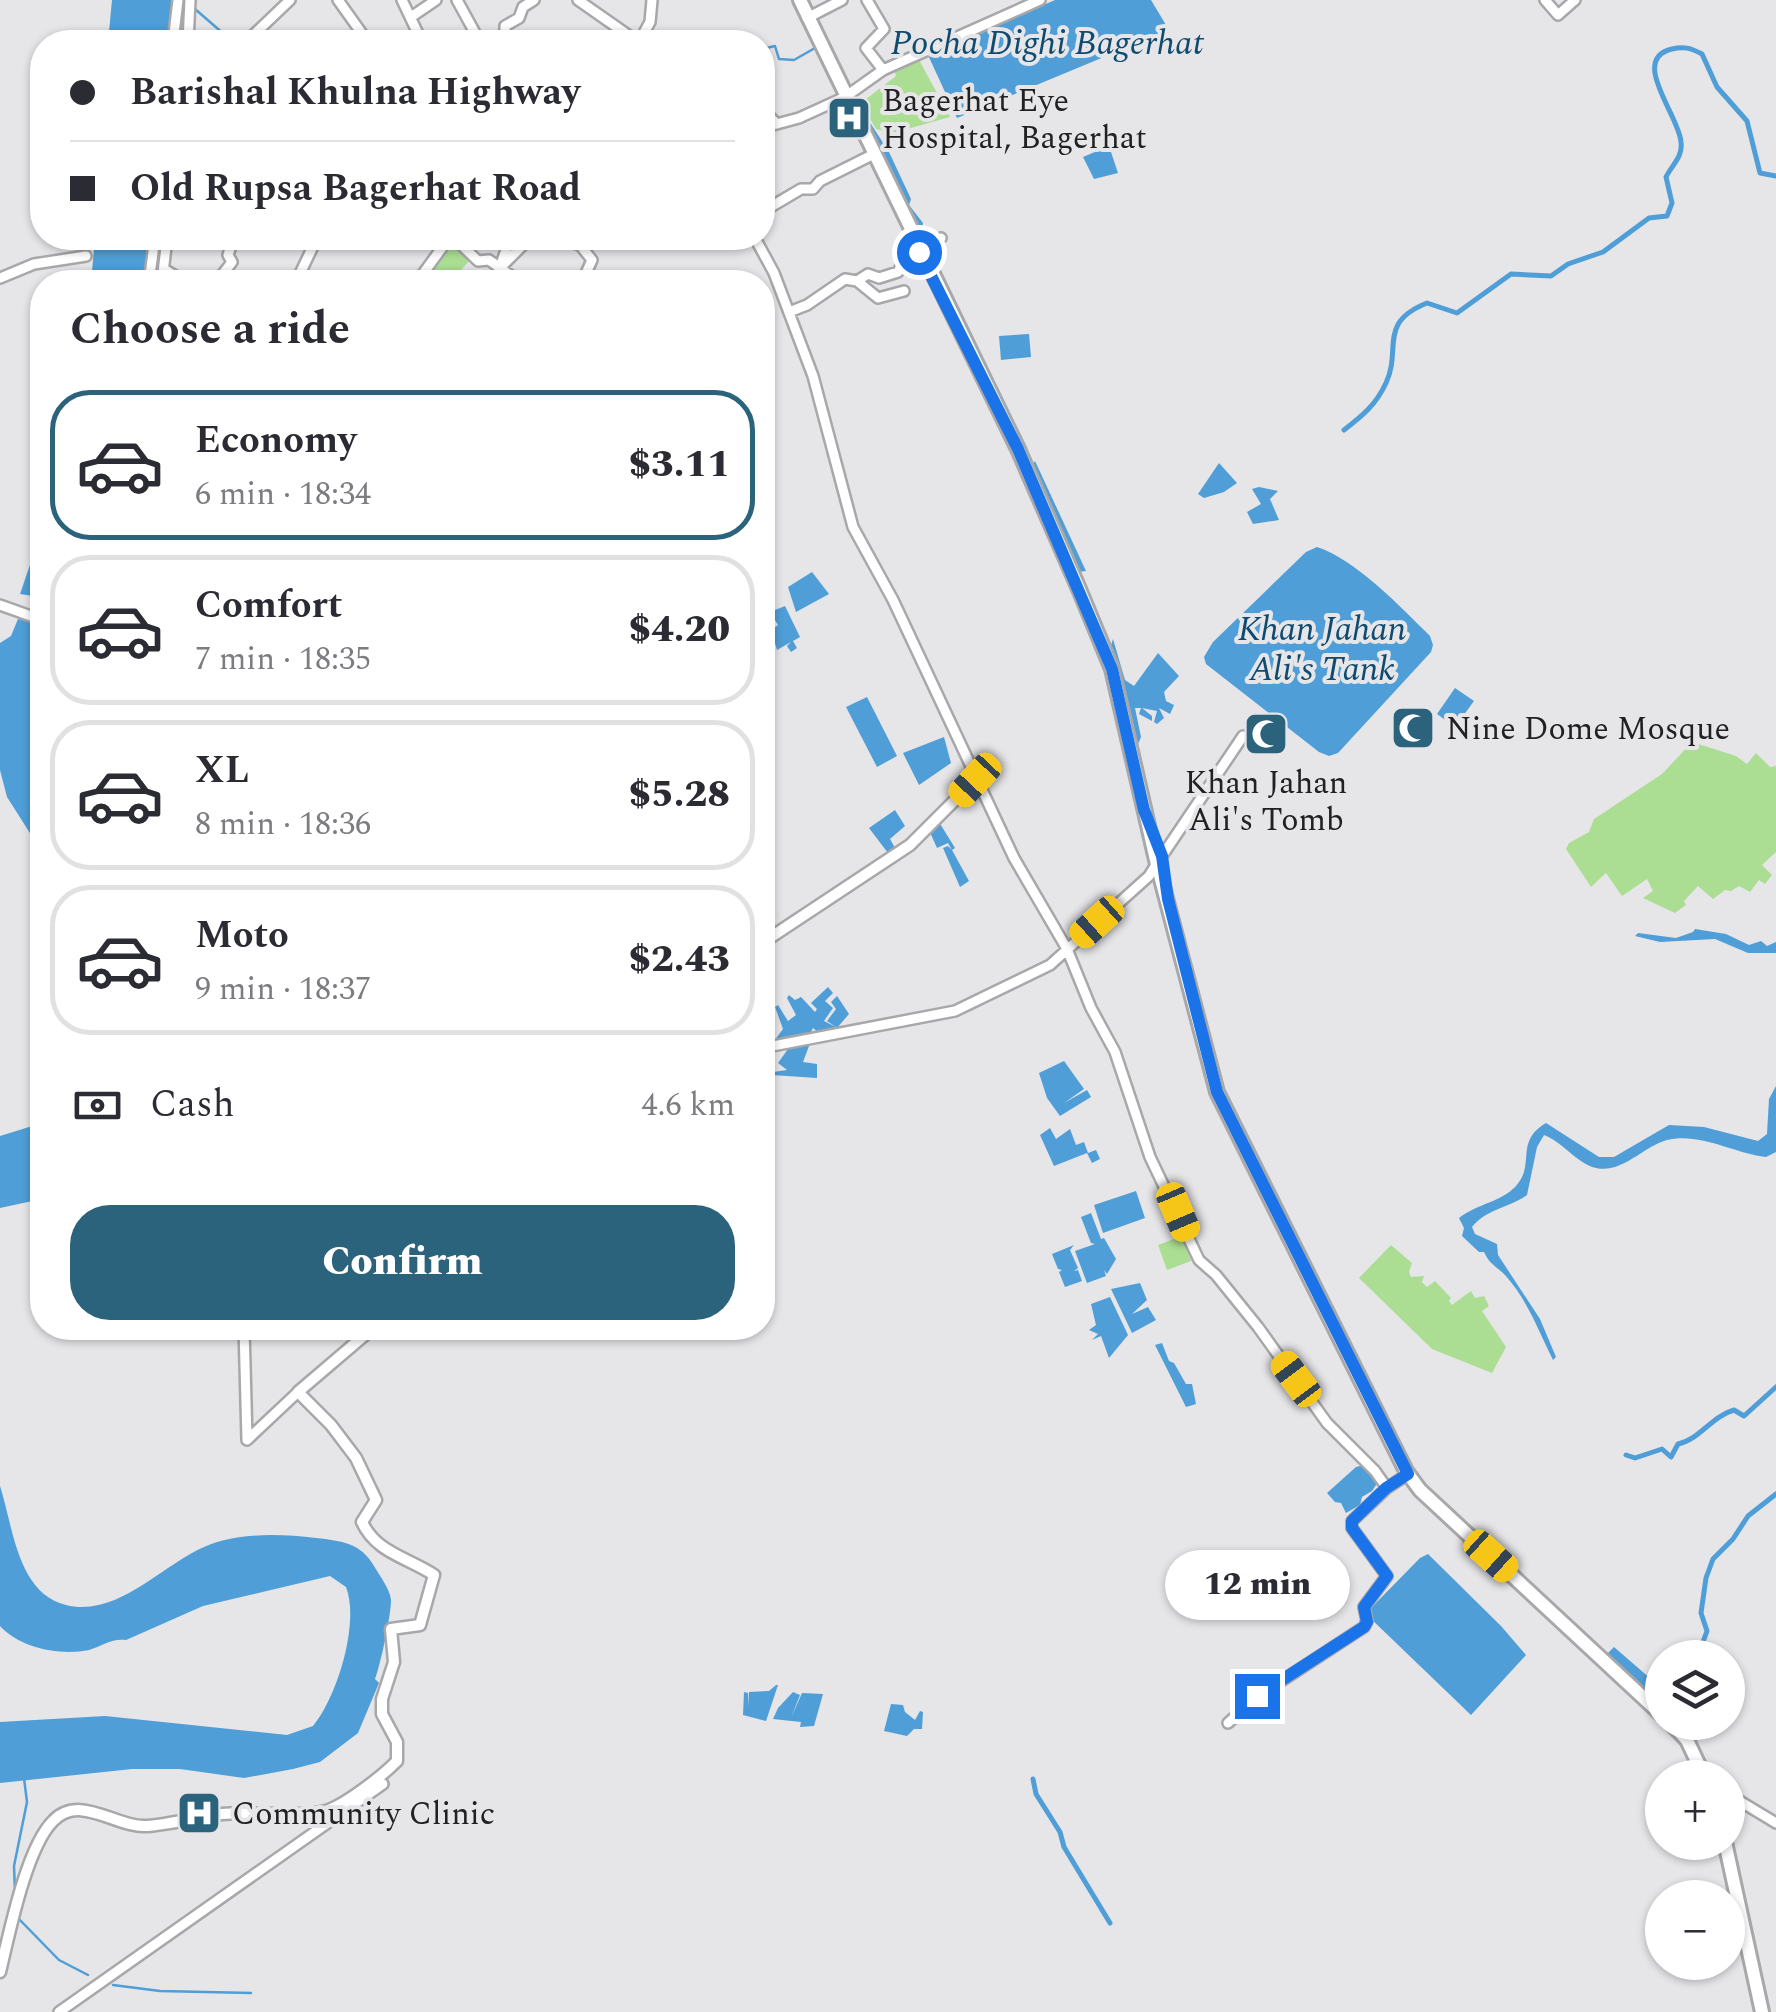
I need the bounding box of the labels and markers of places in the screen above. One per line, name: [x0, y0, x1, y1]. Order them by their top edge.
place label: Bagerhat Eye Hospital, Bagerhat: [882, 77, 1147, 163]
hospital icon: Bagerhat Eye Hospital, Bagerhat: [826, 95, 872, 141]
mosque icon: Nine Dome Mosque: [1390, 705, 1436, 751]
place label: Nine Dome Mosque: [1446, 705, 1730, 754]
mosque icon: Khan Jahan Ali's Tomb: [1243, 711, 1289, 757]
place label: Khan Jahan Ali's Tomb: [1185, 759, 1347, 845]
hospital icon: Community Clinic: [176, 1790, 222, 1836]
place label: Community Clinic: [232, 1790, 495, 1839]

